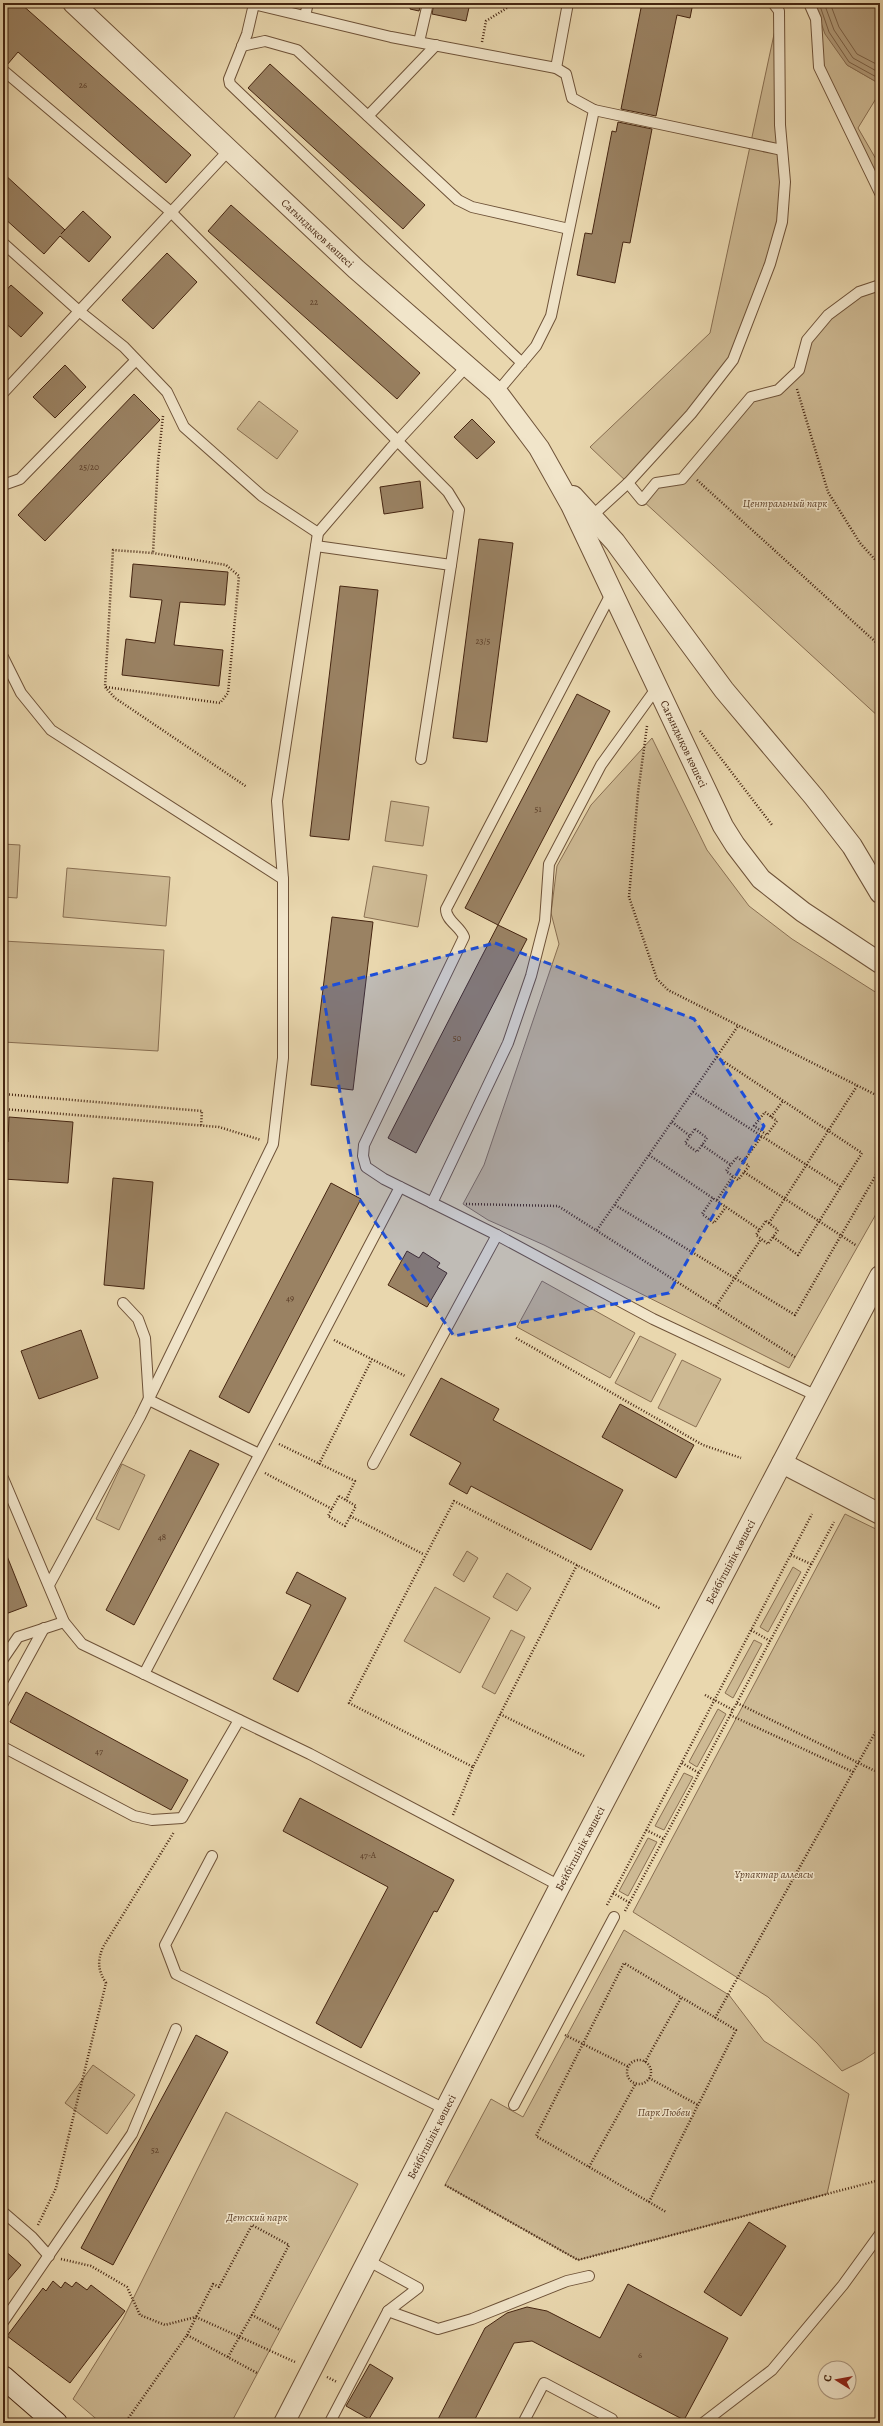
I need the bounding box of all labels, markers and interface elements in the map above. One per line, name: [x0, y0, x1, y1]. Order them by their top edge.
house number: 26: [79, 79, 87, 91]
street label: Сағындықов көшесі: [278, 196, 357, 271]
house number: 22: [310, 296, 319, 308]
house number: 25/20: [79, 461, 99, 473]
park label: Центральный парк: [743, 496, 827, 511]
house number: 23/5: [476, 635, 491, 647]
street label: Сағындықов көшесі: [657, 698, 711, 790]
house number: 51: [535, 803, 541, 815]
house number: 50: [453, 1032, 462, 1044]
house number: 49: [286, 1292, 294, 1304]
street label: Бейбітшілік көшесі: [702, 1517, 759, 1607]
house number: 48: [158, 1531, 166, 1543]
house number: 47: [95, 1745, 103, 1757]
street label: Бейбітшілік көшесі: [552, 1804, 608, 1894]
house number: 47-А: [360, 1849, 377, 1861]
park label: Ұрпактар аллеясы: [735, 1867, 814, 1882]
street label: Бейбітшілік көшесі: [404, 2092, 460, 2182]
park label: Парк Любви: [637, 2105, 691, 2120]
house number: 52: [151, 2144, 160, 2156]
park label: Детский парк: [226, 2210, 287, 2225]
house number: 6: [638, 2349, 642, 2361]
north arrow: [817, 2360, 857, 2400]
text: С: [820, 2373, 836, 2383]

